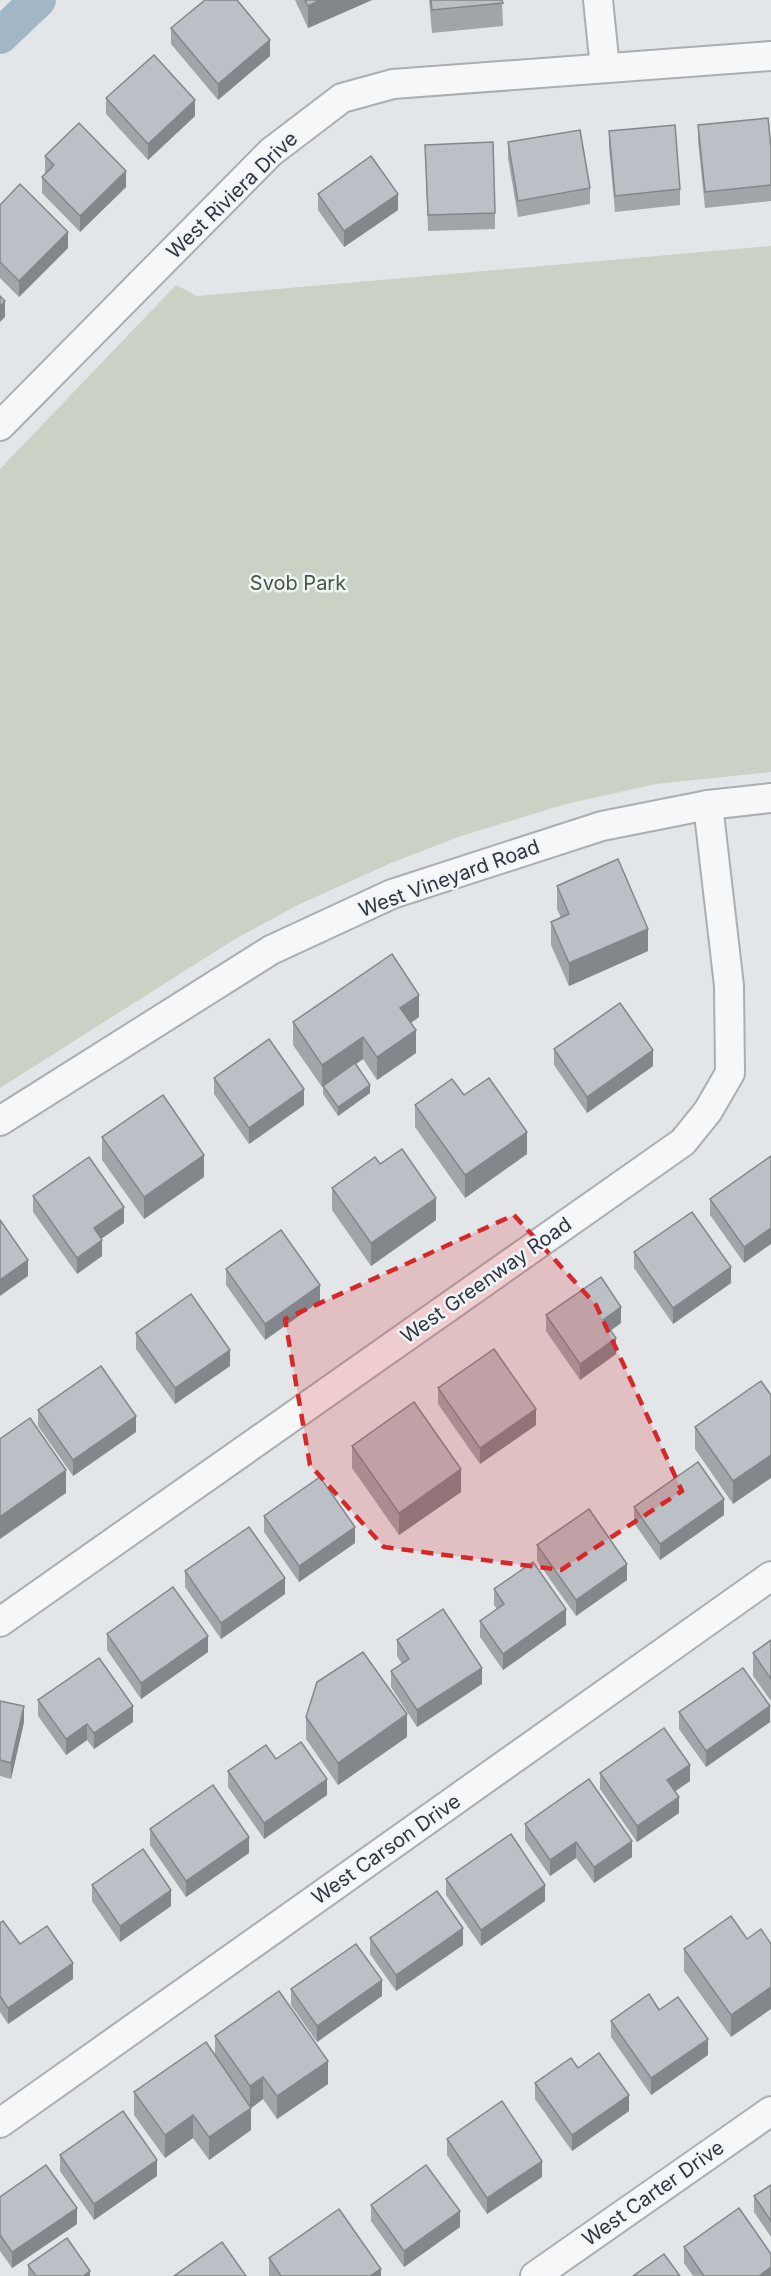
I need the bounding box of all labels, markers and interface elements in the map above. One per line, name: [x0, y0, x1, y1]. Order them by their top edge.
street label: West Riviera Drive: [162, 126, 302, 264]
park label: Svob Park: [250, 571, 346, 595]
street label: West Vineyard Road: [355, 834, 543, 922]
street label: West Greenway Road: [396, 1212, 576, 1348]
street label: West Carson Drive: [307, 1789, 465, 1909]
street label: West Carter Drive: [577, 2135, 729, 2251]

